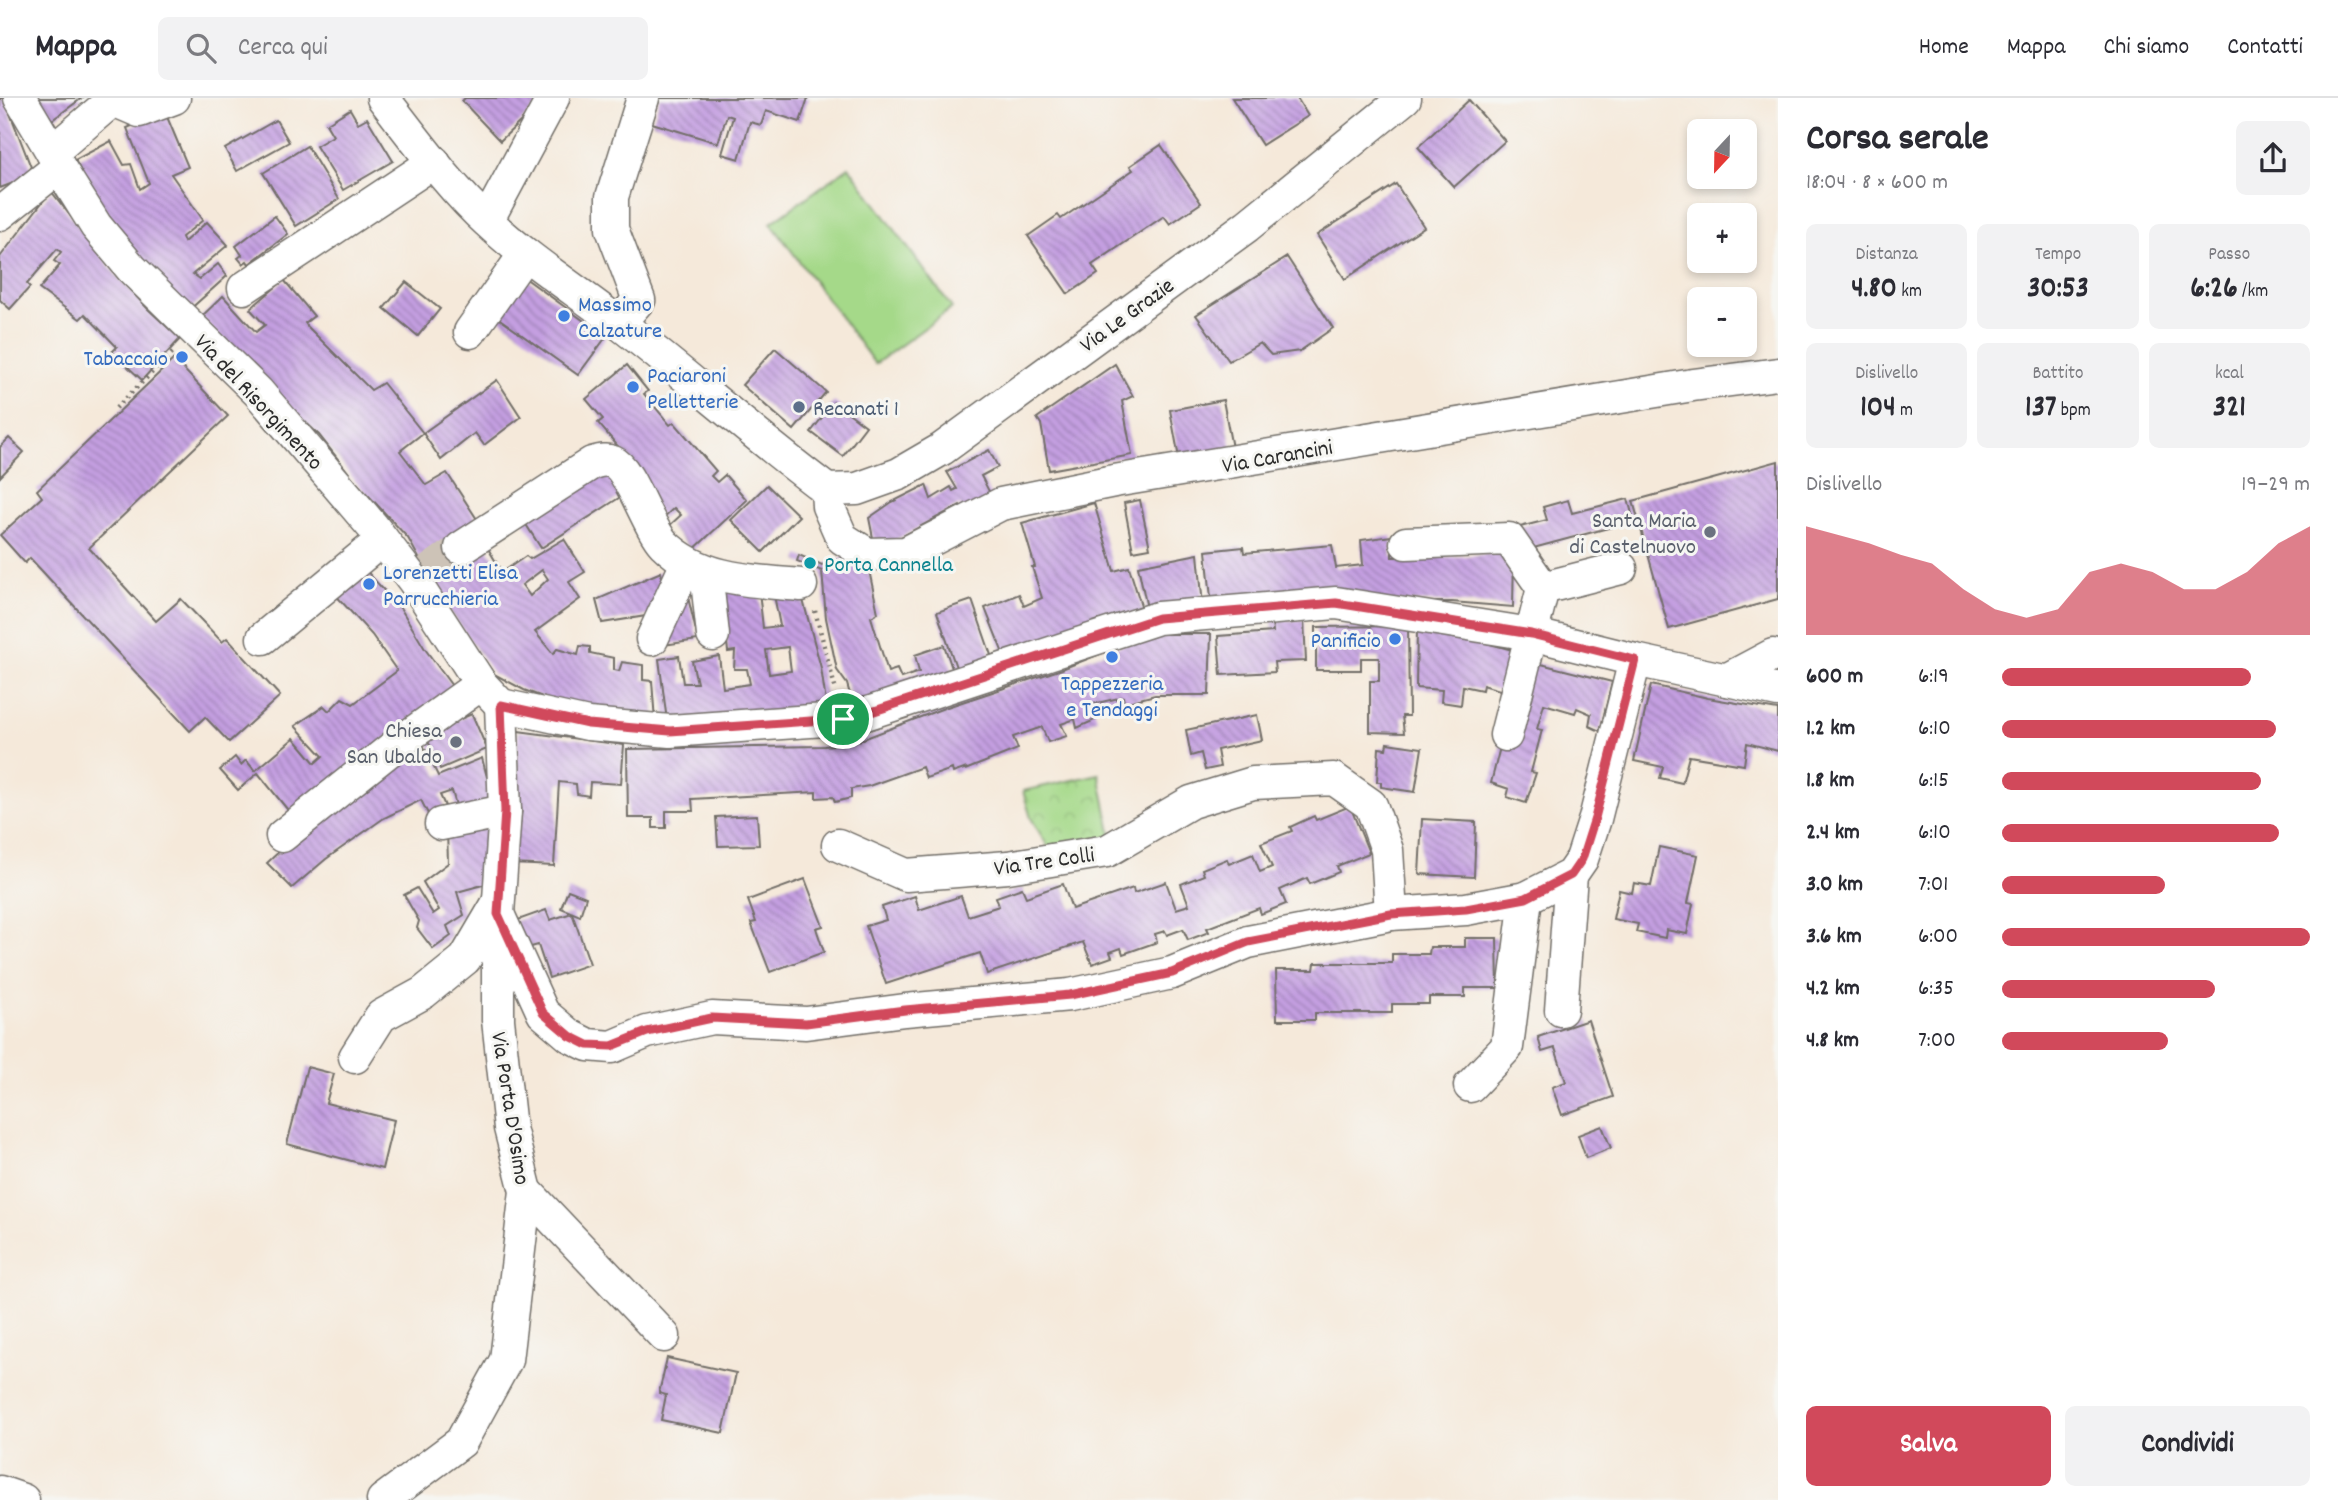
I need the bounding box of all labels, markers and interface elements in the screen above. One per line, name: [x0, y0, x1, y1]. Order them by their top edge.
search box: [158, 17, 648, 80]
text: Mappa: [35, 25, 116, 72]
icon: search: [182, 29, 220, 67]
text: Cerca qui: [238, 30, 328, 67]
text: Home: [1919, 31, 1969, 65]
text: Mappa: [2007, 31, 2066, 65]
text: Chi siamo: [2104, 31, 2189, 65]
text: Contatti: [2227, 31, 2303, 65]
text: Corsa serale: [1806, 113, 1989, 168]
north arrow: [1687, 119, 1757, 189]
map controls: [1687, 119, 1757, 357]
button: share: [2236, 121, 2310, 195]
text: 18:04 · 8 × 600 m: [1806, 167, 1948, 200]
button: +: [1687, 203, 1757, 273]
text: Distanza: [1856, 242, 1918, 269]
text: Tempo: [2035, 242, 2081, 269]
text: Passo: [2208, 242, 2250, 269]
text: 4.80: [1851, 269, 1897, 312]
text: 30:53: [2027, 269, 2089, 312]
text: 6:26: [2190, 269, 2238, 312]
street label: Via Le Grazie: [1074, 271, 1182, 363]
text: km: [1897, 279, 1922, 306]
text: /km: [2238, 279, 2268, 306]
button: −: [1687, 287, 1757, 357]
place label: Massimo Calzature: [578, 290, 662, 349]
marker: Massimo Calzature: [556, 308, 572, 324]
street label: Via del Risorgimento: [185, 328, 330, 479]
place label: Tabaccaio: [84, 344, 168, 377]
marker: Tabaccaio: [174, 349, 190, 365]
place label: Paciaroni Pelletterie: [647, 361, 739, 420]
text: Dislivello: [1855, 361, 1918, 388]
text: Battito: [2033, 361, 2083, 388]
text: kcal: [2215, 361, 2244, 388]
marker: Paciaroni Pelletterie: [625, 379, 641, 395]
text: 104: [1860, 388, 1896, 431]
text: 137: [2025, 388, 2056, 431]
text: 321: [2213, 388, 2246, 431]
place label: Recanati 1: [813, 394, 899, 427]
text: m: [1896, 398, 1913, 425]
text: bpm: [2056, 398, 2091, 425]
marker: Recanati 1: [791, 399, 807, 415]
street label: Via Carancini: [1220, 432, 1335, 484]
text: Dislivello: [1806, 469, 1882, 502]
text: 19–29 m: [2241, 469, 2310, 502]
place label: Santa Maria di Castelnuovo: [1569, 506, 1697, 565]
marker: Santa Maria di Castelnuovo: [1702, 524, 1718, 540]
place label: Porta Cannella: [824, 550, 954, 583]
marker: Porta Cannella: [802, 555, 818, 571]
place label: Lorenzetti Elisa Parrucchieria: [383, 558, 519, 617]
marker: Lorenzetti Elisa Parrucchieria: [361, 576, 377, 592]
place label: Panificio: [1311, 626, 1381, 659]
marker: Panificio: [1387, 631, 1403, 647]
marker: Tappezzeria e Tendaggi: [1104, 649, 1120, 665]
text: 600 m: [1806, 661, 1863, 694]
text: 6:19: [1918, 661, 1949, 694]
place label: Tappezzeria e Tendaggi: [1061, 669, 1164, 728]
pin: [813, 689, 873, 749]
icon: arrive: [824, 700, 862, 738]
text: 1.2 km: [1806, 713, 1855, 746]
text: 6:10: [1918, 713, 1951, 746]
place label: Chiesa San Ubaldo: [347, 716, 443, 775]
marker: Chiesa San Ubaldo: [448, 734, 464, 750]
text: 1.8 km: [1806, 765, 1855, 798]
text: 6:15: [1918, 765, 1949, 798]
text: 2.4 km: [1806, 817, 1860, 850]
text: 6:10: [1918, 817, 1951, 850]
street label: Via Tre Colli: [992, 840, 1097, 887]
text: 3.0 km: [1806, 869, 1863, 902]
text: 7:01: [1918, 869, 1948, 902]
text: 3.6 km: [1806, 921, 1862, 954]
text: 6:00: [1918, 921, 1958, 954]
text: 4.2 km: [1806, 973, 1860, 1006]
text: 6:35: [1918, 973, 1954, 1006]
text: 4.8 km: [1806, 1025, 1859, 1058]
text: 7:00: [1918, 1025, 1956, 1058]
street label: Via Porta D'Osimo: [480, 1030, 537, 1187]
button: Salva: [1806, 1406, 2051, 1486]
button: Condividi: [2065, 1406, 2310, 1486]

